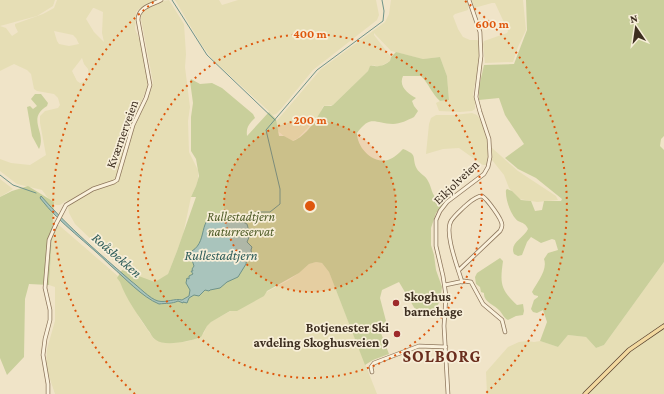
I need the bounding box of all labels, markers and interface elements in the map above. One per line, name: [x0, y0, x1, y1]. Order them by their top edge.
north arrow: [616, 8, 656, 48]
text: N: [629, 11, 639, 25]
text: 600 m: [475, 17, 510, 31]
text: 400 m: [293, 27, 328, 41]
street label: Kværnerveien: [103, 98, 141, 170]
text: 200 m: [293, 113, 327, 127]
street label: Eikjolveien: [430, 157, 483, 208]
centre of rings: [303, 199, 317, 213]
park label: Rullestadtjern naturreservat: [207, 209, 275, 239]
water label: Roåsbekken: [89, 229, 145, 281]
water label: Rullestadtjern: [184, 247, 258, 264]
place label: Skoghus barnehage: [403, 289, 462, 319]
marker: Skoghus barnehage: [391, 298, 401, 308]
place label: Botjenester Ski avdeling Skoghusveien 9: [254, 320, 389, 350]
marker: Botjenester Ski avdeling Skoghusveien 9: [392, 329, 402, 339]
district label: SOLBORG: [402, 347, 482, 366]

